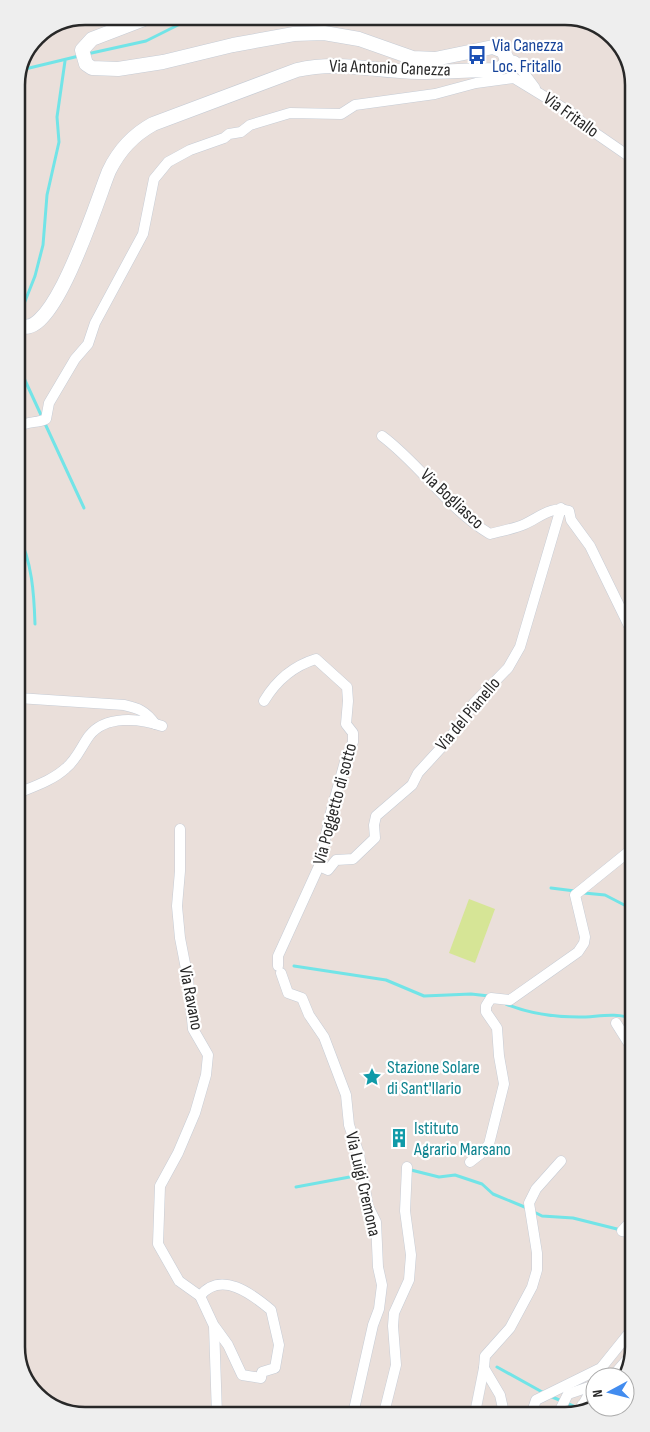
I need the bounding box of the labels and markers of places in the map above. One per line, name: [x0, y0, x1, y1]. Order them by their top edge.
place label: Via Canezza Loc. Fritallo: [492, 35, 563, 77]
bus stop icon: Via Canezza Loc. Fritallo: [466, 44, 488, 66]
place label: Stazione Solare di Sant'Ilario: [387, 1057, 480, 1099]
place icon: Stazione Solare di Sant'Ilario: [361, 1066, 383, 1088]
place label: Istituto Agrario Marsano: [413, 1118, 511, 1160]
building icon: Istituto Agrario Marsano: [388, 1127, 410, 1149]

